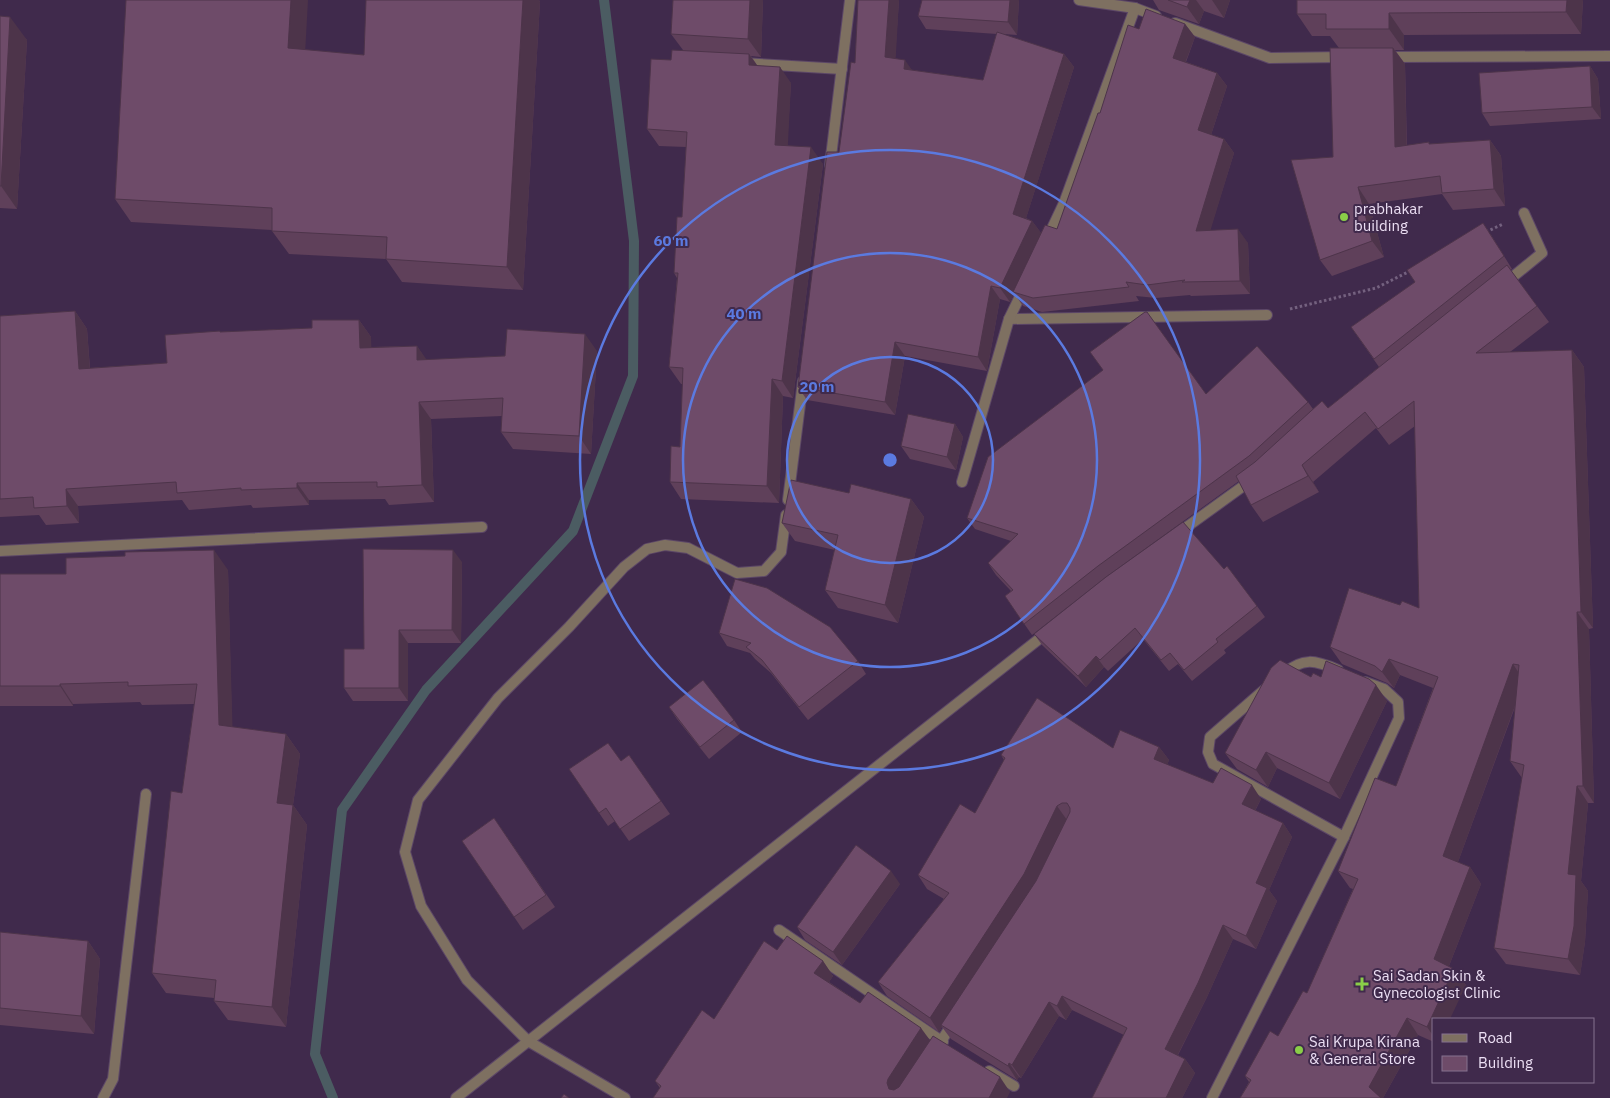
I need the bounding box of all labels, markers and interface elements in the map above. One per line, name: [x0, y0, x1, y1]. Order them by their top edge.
place label: prabhakar building: [1354, 199, 1423, 235]
marker: prabhakar building: [1338, 211, 1350, 223]
text: 60 m: [654, 231, 688, 250]
text: 40 m: [727, 304, 761, 323]
text: 20 m: [800, 377, 834, 396]
centre of rings: [881, 451, 899, 469]
place label: Sai Sadan Skin & Gynecologist Clinic: [1373, 966, 1501, 1002]
marker: Sai Sadan Skin & Gynecologist Clinic: [1355, 977, 1369, 991]
legend: [1432, 1018, 1595, 1083]
text: Road: [1478, 1028, 1513, 1047]
place label: Sai Krupa Kirana & General Store: [1309, 1032, 1420, 1068]
marker: Sai Krupa Kirana & General Store: [1293, 1044, 1305, 1056]
text: Building: [1478, 1053, 1533, 1072]

